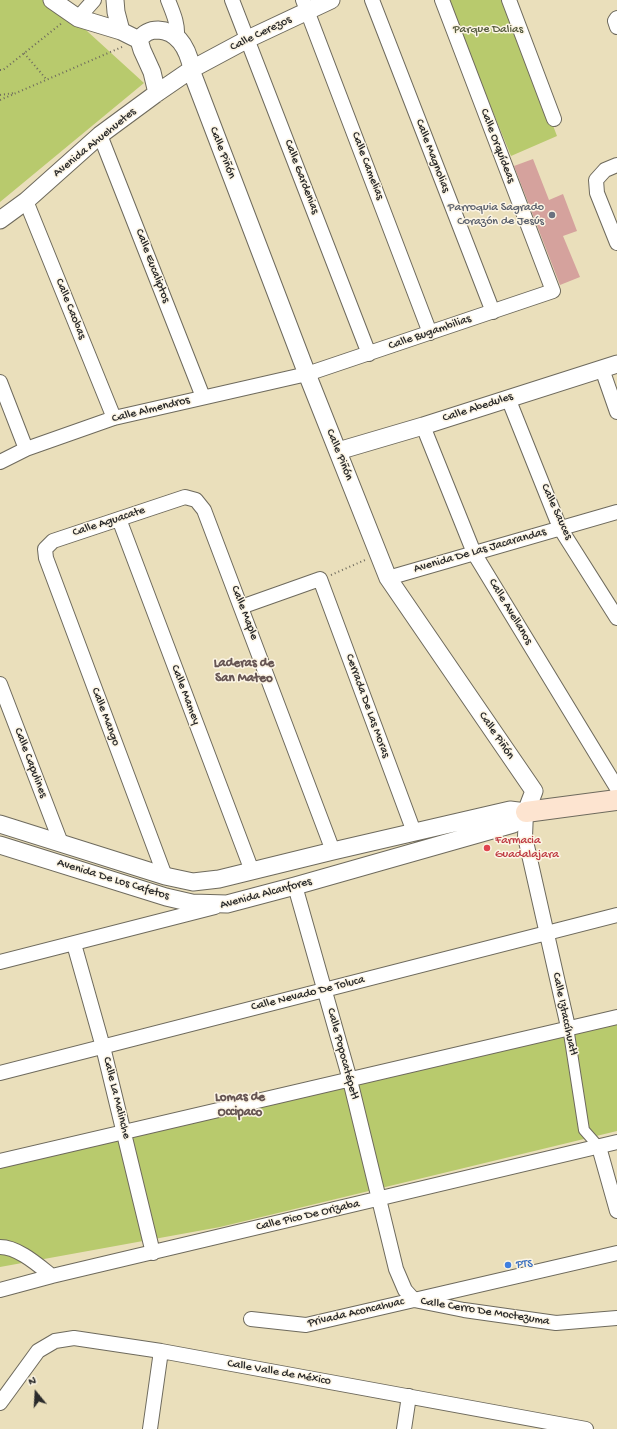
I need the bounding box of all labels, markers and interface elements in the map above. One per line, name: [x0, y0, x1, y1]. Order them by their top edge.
street label: Calle Cerezos: [228, 13, 294, 55]
park label: Parque Dalias: [453, 23, 523, 37]
street label: Avenida Ahuehuetes: [51, 105, 139, 181]
street label: Calle Orquídeas: [476, 107, 518, 185]
street label: Calle Magnolias: [411, 117, 453, 195]
street label: Calle Piñón: [206, 125, 238, 181]
street label: Calle Camelias: [347, 130, 387, 202]
street label: Calle Gardenias: [280, 138, 322, 216]
place label: Parroquia Sagrado Corazón de Jesús: [448, 201, 544, 229]
marker: Parroquia Sagrado Corazón de Jesús: [547, 210, 557, 220]
street label: Calle Eucaliptos: [131, 227, 173, 305]
street label: Calle Caobas: [51, 276, 89, 342]
street label: Calle Bugambilias: [387, 312, 473, 354]
street label: Calle Abedules: [441, 390, 515, 426]
street label: Calle Almendros: [111, 393, 191, 427]
street label: Calle Piñón: [322, 427, 356, 483]
street label: Calle Sauces: [537, 482, 575, 542]
street label: Calle Aguacate: [71, 503, 147, 541]
street label: Avenida De Las Jacarandas: [412, 525, 548, 577]
street label: Calle Avellanos: [485, 576, 535, 648]
street label: Calle Maple: [227, 584, 261, 642]
street label: Cerrada De Las Moras: [342, 652, 392, 760]
district label: Laderas de San Mateo: [214, 656, 274, 687]
street label: Calle Mamey: [167, 663, 203, 727]
street label: Calle Mango: [87, 686, 123, 748]
street label: Calle Piñón: [475, 709, 517, 763]
street label: Calle Capulines: [10, 726, 50, 800]
place label: Farmacia Guadalajara: [495, 834, 559, 862]
marker: Farmacia Guadalajara: [482, 843, 492, 853]
street label: Avenida De Los Cafetos: [55, 856, 171, 904]
street label: Avenida Alcanfores: [219, 875, 313, 913]
street label: Calle Iztaccíhuatl: [548, 971, 580, 1057]
street label: Calle Nevado De Toluca: [250, 973, 366, 1015]
street label: Calle Popocatépetl: [323, 1007, 361, 1101]
street label: Calle La Malinche: [99, 1055, 133, 1141]
district label: Lomas de Occipaco: [215, 1090, 265, 1121]
street label: Calle Pico De Orizaba: [255, 1197, 361, 1235]
place label: PTS: [516, 1258, 533, 1272]
marker: PTS: [503, 1260, 513, 1270]
street label: Privada Aconcahuac: [306, 1295, 406, 1331]
street label: Calle Cerro De Moctezuma: [419, 1295, 551, 1329]
street label: Calle Valle de México: [226, 1357, 332, 1389]
north arrow: [16, 1373, 56, 1413]
text: N: [27, 1375, 38, 1388]

